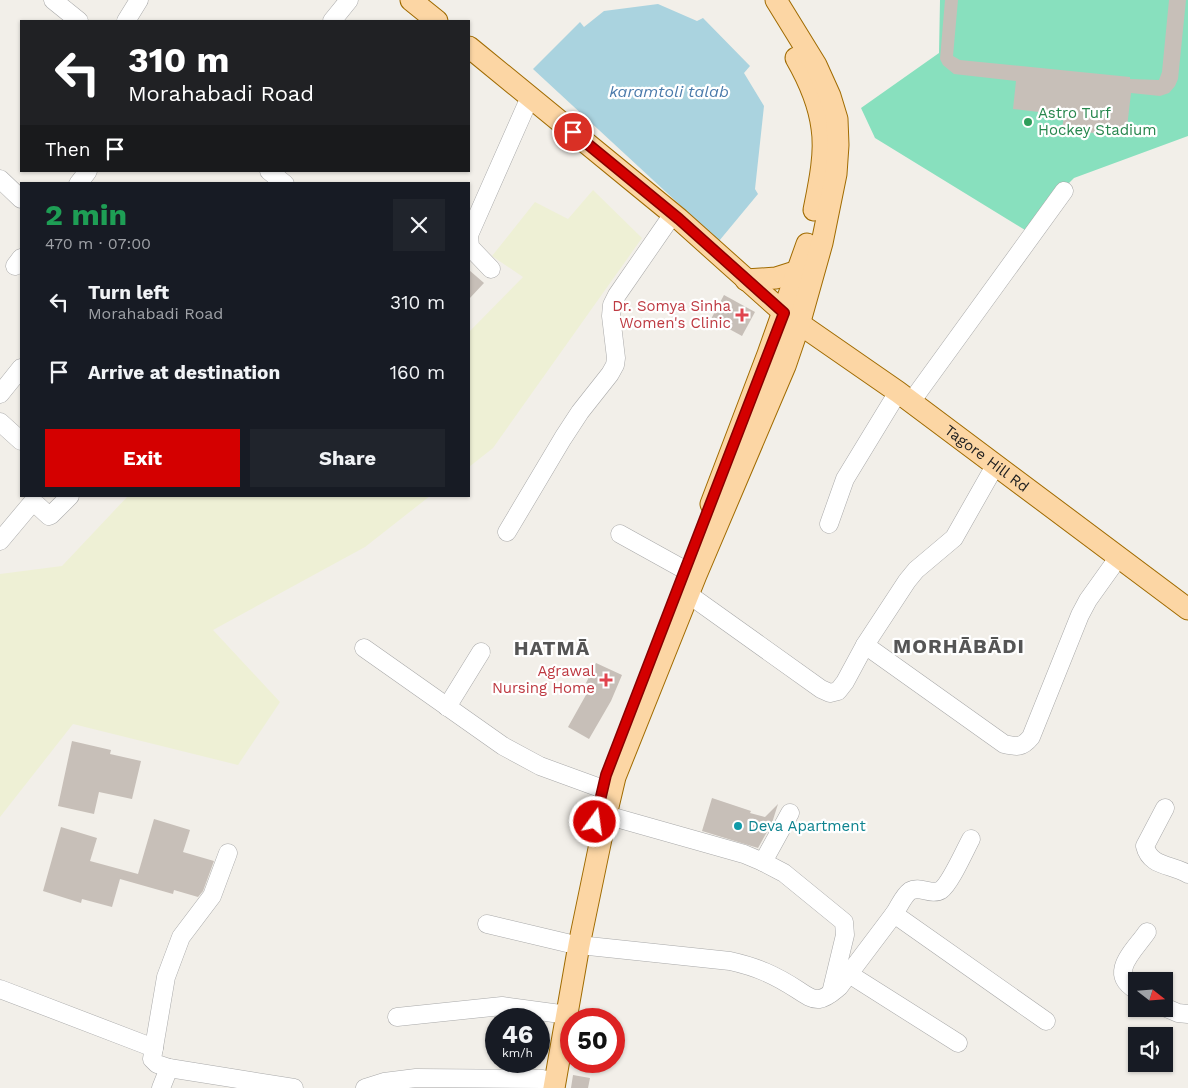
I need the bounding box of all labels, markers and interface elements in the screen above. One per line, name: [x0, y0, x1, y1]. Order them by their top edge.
text: 310 m: [128, 39, 229, 81]
icon: left: [45, 40, 110, 105]
text: Morahabadi Road: [128, 81, 314, 106]
water label: karamtoli talab: [609, 82, 729, 101]
place label: Astro Turf Hockey Stadium: [1038, 104, 1157, 139]
pin: [552, 111, 594, 153]
marker: Astro Turf Hockey Stadium: [1022, 116, 1034, 128]
icon: arrive: [559, 118, 587, 146]
icon: arrive: [101, 135, 129, 163]
text: Then: [45, 138, 91, 161]
text: 2 min: [45, 197, 127, 232]
button: close: [393, 199, 445, 251]
text: 470 m · 07:00: [45, 234, 151, 253]
text: Turn left: [88, 281, 169, 304]
icon: left: [45, 288, 73, 316]
text: 310 m: [390, 291, 445, 314]
place label: Dr. Somya Sinha Women's Clinic: [612, 297, 731, 332]
text: Morahabadi Road: [88, 304, 223, 323]
marker: Dr. Somya Sinha Women's Clinic: [735, 308, 749, 322]
icon: arrive: [45, 358, 73, 386]
text: Arrive at destination: [88, 361, 280, 384]
text: 160 m: [390, 361, 445, 384]
street label: Tagore Hill Rd: [941, 421, 1033, 496]
button: Exit: [45, 429, 240, 487]
button: Share: [250, 429, 445, 487]
district label: MORHĀBĀDI: [893, 634, 1025, 658]
district label: HATMĀ: [514, 636, 590, 660]
place label: Agrawal Nursing Home: [492, 662, 595, 697]
marker: Agrawal Nursing Home: [599, 673, 613, 687]
position arrow: [568, 795, 620, 847]
place label: Deva Apartment: [748, 817, 866, 835]
marker: Deva Apartment: [732, 820, 744, 832]
north arrow: [1128, 972, 1172, 1018]
map controls: [1128, 972, 1173, 1072]
speed limit sign: 50: [560, 1008, 625, 1073]
text: 46: [502, 1020, 533, 1049]
button: sound: [1128, 1027, 1173, 1072]
text: km/h: [502, 1046, 533, 1060]

